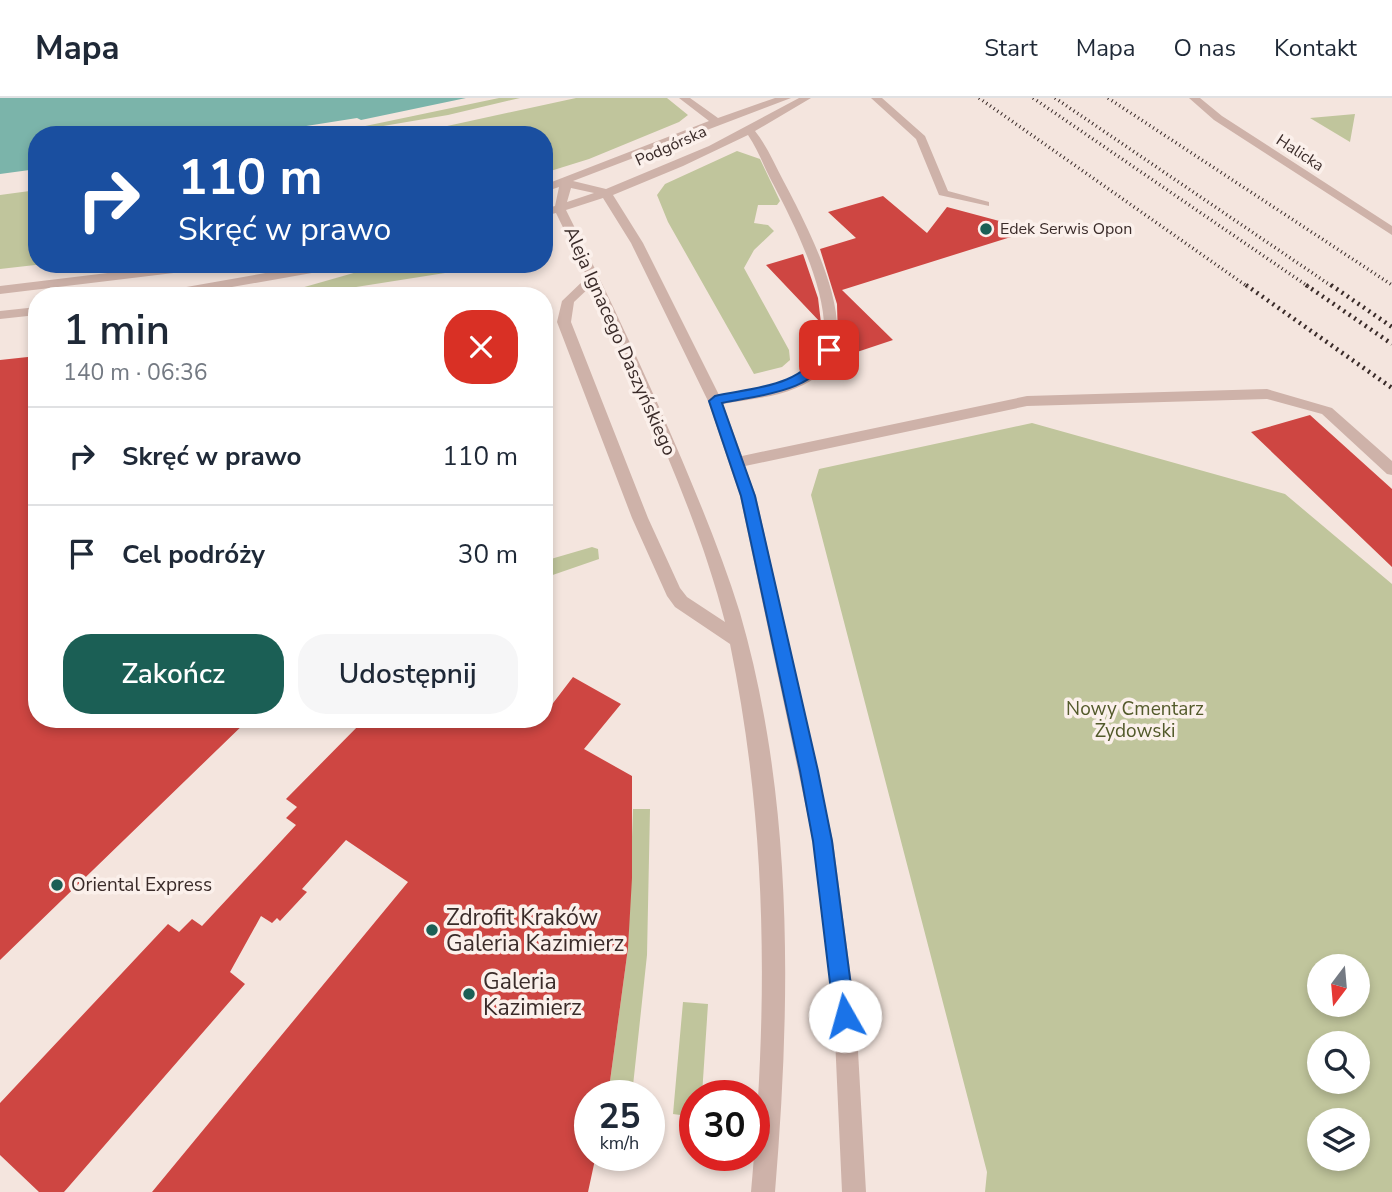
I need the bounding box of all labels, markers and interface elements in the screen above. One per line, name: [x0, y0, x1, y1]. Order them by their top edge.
text: Mapa: [35, 26, 120, 71]
text: Start: [984, 32, 1038, 64]
text: Mapa: [1076, 32, 1136, 64]
text: O nas: [1174, 32, 1236, 64]
text: Kontakt: [1274, 32, 1357, 64]
street label: Podgórska: [632, 120, 710, 172]
street label: Halicka: [1272, 129, 1328, 177]
text: 110 m: [178, 144, 322, 211]
icon: right: [63, 154, 154, 245]
text: Skręć w prawo: [178, 208, 391, 251]
place label: Edek Serwis Opon: [1000, 218, 1132, 240]
marker: Edek Serwis Opon: [978, 221, 994, 237]
street label: Aleja Ignacego Daszyńskiego: [558, 222, 682, 460]
text: 1 min: [63, 302, 170, 359]
button: close: [444, 310, 518, 384]
pin: [799, 320, 859, 380]
icon: arrive: [810, 331, 848, 369]
text: 140 m · 06:36: [63, 357, 208, 388]
icon: right: [63, 437, 101, 475]
text: Skręć w prawo: [122, 439, 302, 474]
text: 110 m: [442, 439, 518, 474]
icon: arrive: [63, 535, 101, 573]
text: Cel podróży: [122, 537, 265, 572]
text: 30 m: [458, 537, 518, 572]
button: Zakończ: [63, 634, 284, 714]
button: Udostępnij: [298, 634, 518, 714]
park label: Nowy Cmentarz Żydowski: [1066, 696, 1204, 744]
place label: Oriental Express: [71, 872, 212, 898]
marker: Oriental Express: [49, 877, 65, 893]
place label: Zdrofit Kraków Galeria Kazimierz: [446, 902, 624, 959]
marker: Zdrofit Kraków Galeria Kazimierz: [424, 922, 440, 938]
north arrow: [1307, 954, 1370, 1017]
map controls: [1307, 954, 1370, 1171]
place label: Galeria Kazimierz: [483, 966, 582, 1023]
position arrow: [808, 979, 882, 1053]
marker: Galeria Kazimierz: [461, 986, 477, 1002]
button: search: [1307, 1031, 1370, 1094]
speed limit sign: 30: [679, 1080, 770, 1171]
text: 25: [598, 1093, 641, 1140]
button: layers: [1307, 1108, 1370, 1171]
text: km/h: [600, 1131, 639, 1155]

